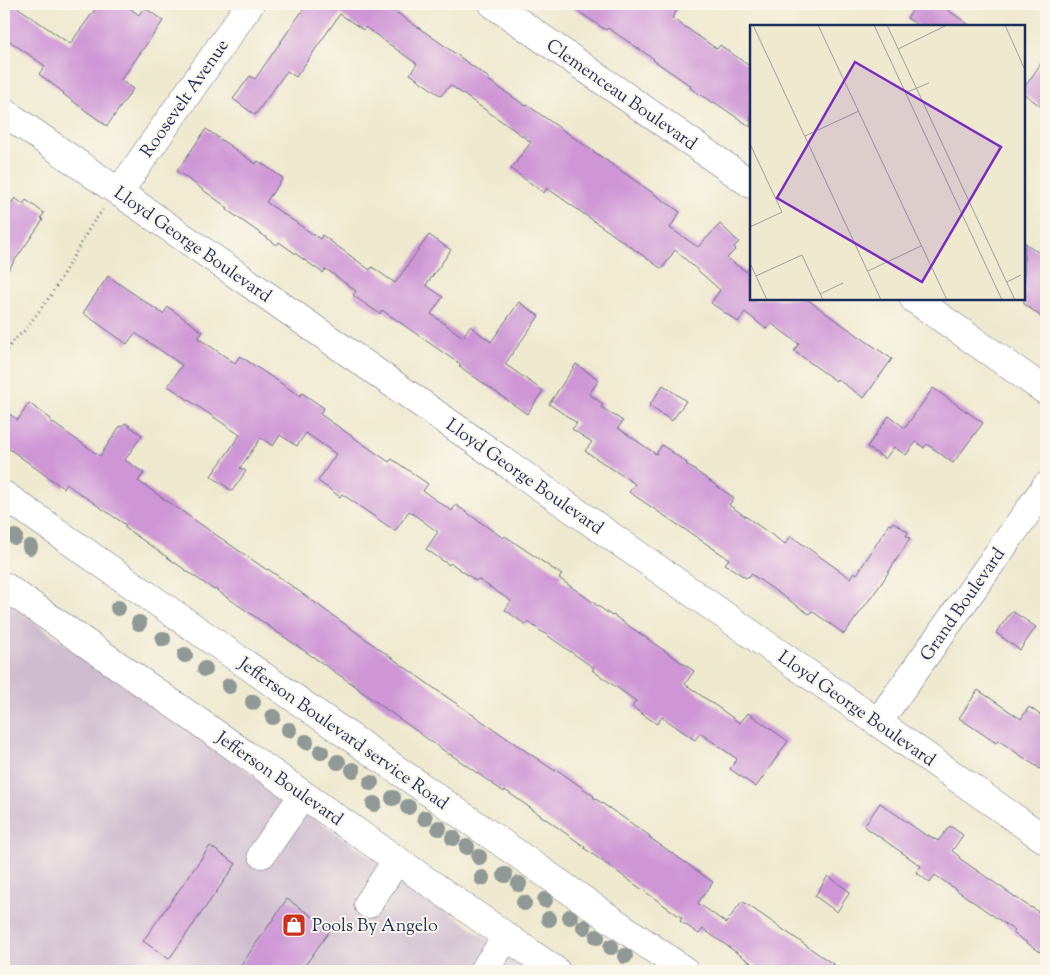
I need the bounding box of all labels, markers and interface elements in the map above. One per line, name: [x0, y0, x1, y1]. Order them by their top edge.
inset map: [750, 25, 1025, 300]
street label: Clemenceau Boulevard: [540, 34, 702, 158]
street label: Roosevelt Avenue: [135, 35, 236, 164]
street label: Lloyd George Boulevard: [108, 181, 276, 310]
street label: Lloyd George Boulevard: [440, 413, 608, 542]
street label: Grand Boulevard: [915, 543, 1012, 667]
street label: Lloyd George Boulevard: [772, 645, 940, 774]
street label: Jefferson Boulevard service Road: [235, 652, 453, 814]
street label: Jefferson Boulevard: [213, 726, 347, 830]
shop icon: Pools By Angelo: [281, 912, 307, 938]
place label: Pools By Angelo: [312, 914, 438, 940]

